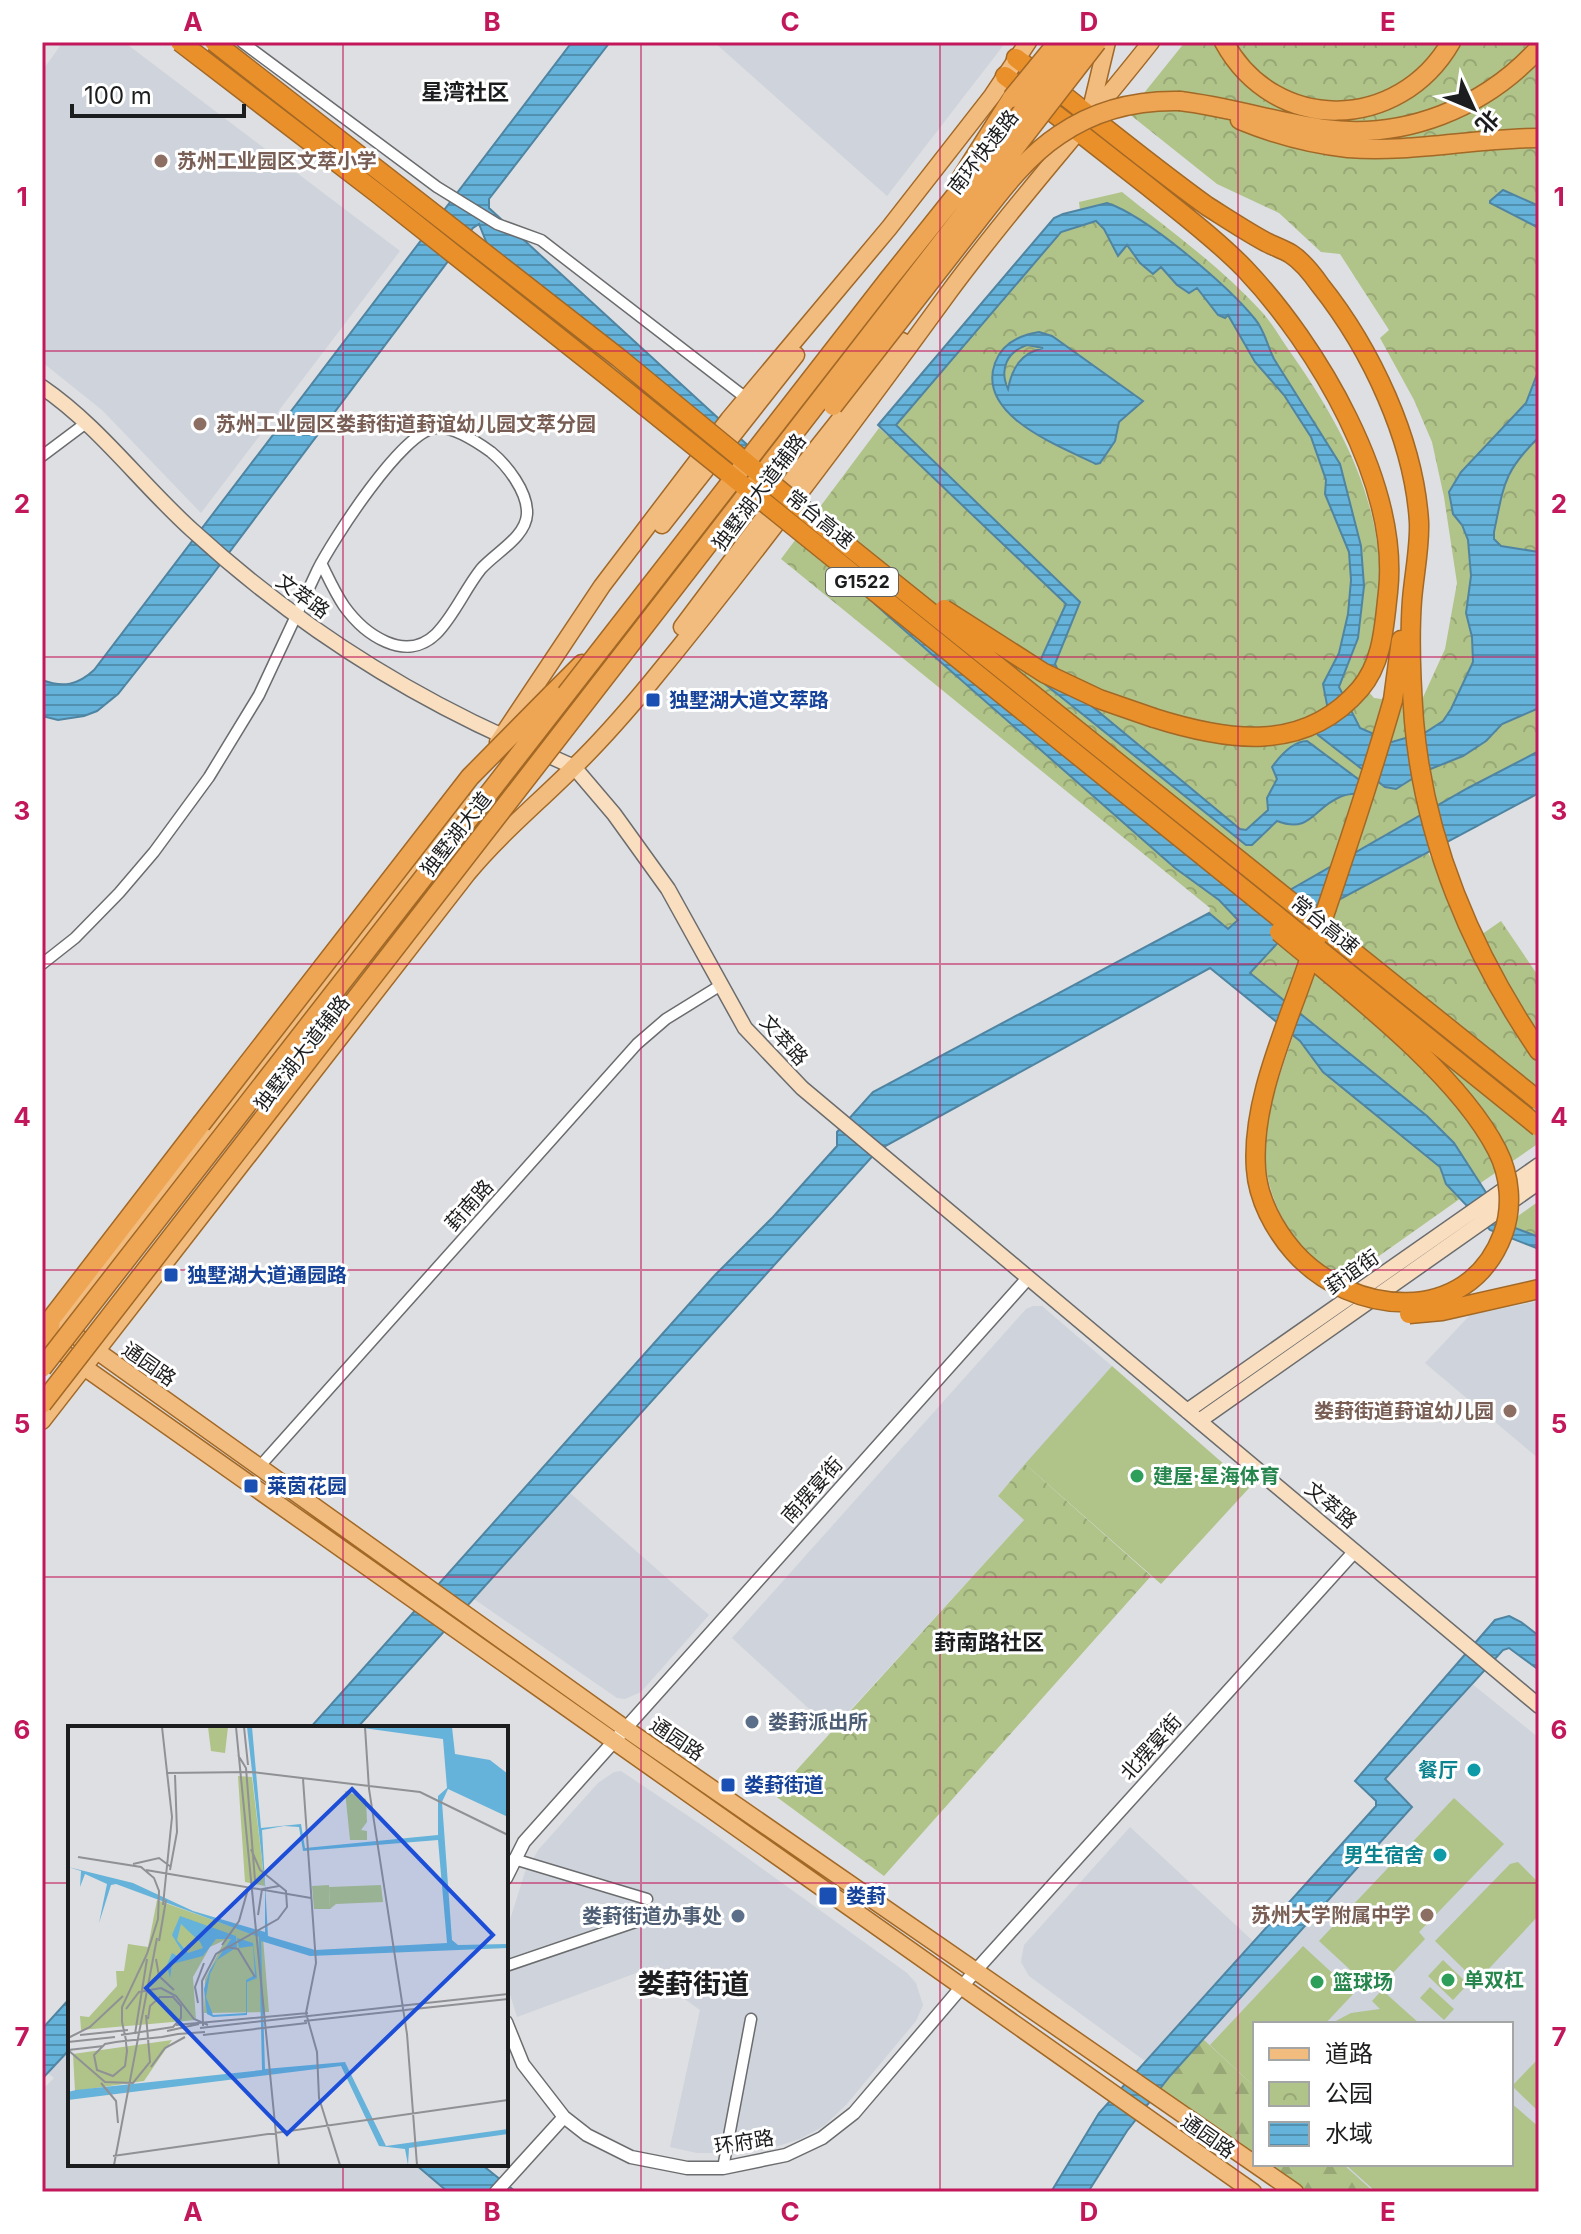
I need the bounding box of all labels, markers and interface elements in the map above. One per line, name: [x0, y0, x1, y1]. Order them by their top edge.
text: A: [183, 6, 203, 37]
text: B: [483, 6, 501, 37]
text: C: [780, 6, 800, 37]
text: D: [1080, 6, 1098, 37]
text: E: [1380, 6, 1396, 37]
scale bar: [72, 68, 244, 118]
north arrow: [1433, 68, 1513, 148]
district label: 星湾社区: [421, 79, 509, 105]
text: 100 m: [84, 81, 152, 110]
street label: 南环快速路: [943, 105, 1023, 199]
text: 北: [1470, 105, 1504, 139]
place label: 苏州工业园区文萃小学: [177, 149, 377, 173]
marker: 苏州工业园区文萃小学: [152, 152, 170, 170]
text: 1: [16, 181, 28, 212]
text: 1: [1553, 181, 1565, 212]
place label: 苏州工业园区娄葑街道葑谊幼儿园文萃分园: [216, 412, 596, 436]
marker: 苏州工业园区娄葑街道葑谊幼儿园文萃分园: [191, 415, 209, 433]
street label: 独墅湖大道辅路: [707, 429, 811, 555]
street label: 常台高速: [781, 485, 859, 553]
text: 2: [14, 488, 30, 519]
text: 2: [1551, 488, 1567, 519]
road number: G1522: [826, 568, 898, 596]
street label: 文萃路: [272, 569, 334, 623]
place label: 独墅湖大道文萃路: [669, 688, 829, 712]
marker: 独墅湖大道文萃路: [644, 691, 662, 709]
street label: 独墅湖大道: [416, 787, 496, 881]
text: 3: [14, 795, 30, 826]
text: 3: [1551, 795, 1567, 826]
street label: 常台高速: [1286, 891, 1364, 959]
street label: 独墅湖大道辅路: [249, 990, 355, 1116]
street label: 文萃路: [755, 1010, 813, 1070]
text: 4: [13, 1101, 31, 1132]
text: 4: [1550, 1101, 1568, 1132]
street label: 葑南路: [440, 1175, 498, 1235]
street label: 葑谊街: [1321, 1245, 1383, 1299]
place label: 独墅湖大道通园路: [187, 1263, 347, 1287]
marker: 独墅湖大道通园路: [162, 1266, 180, 1284]
street label: 通园路: [118, 1337, 180, 1391]
place label: 娄葑街道葑谊幼儿园: [1314, 1399, 1494, 1423]
marker: 娄葑街道葑谊幼儿园: [1501, 1402, 1519, 1420]
text: 5: [14, 1408, 30, 1439]
text: 5: [1551, 1408, 1567, 1439]
street label: 南摆宴街: [776, 1452, 848, 1528]
place label: 建屋·星海体育: [1153, 1464, 1280, 1488]
marker: 建屋·星海体育: [1128, 1467, 1146, 1485]
place label: 莱茵花园: [267, 1474, 347, 1498]
marker: 莱茵花园: [242, 1477, 260, 1495]
street label: 文萃路: [1300, 1477, 1362, 1533]
district label: 葑南路社区: [934, 1629, 1044, 1655]
street label: 北摆宴街: [1115, 1709, 1187, 1785]
place label: 娄葑派出所: [768, 1710, 868, 1734]
street label: 通园路: [645, 1712, 709, 1766]
marker: 娄葑派出所: [743, 1713, 761, 1731]
text: 6: [14, 1714, 30, 1745]
text: 6: [1551, 1714, 1567, 1745]
inset map: [68, 1726, 508, 2166]
place label: 餐厅: [1418, 1758, 1458, 1782]
marker: 餐厅: [1465, 1761, 1483, 1779]
place label: 娄葑街道: [744, 1773, 824, 1797]
marker: 娄葑街道: [719, 1776, 737, 1794]
place label: 男生宿舍: [1344, 1843, 1424, 1867]
marker: 男生宿舍: [1431, 1846, 1449, 1864]
place label: 娄葑: [846, 1884, 886, 1908]
marker: 娄葑: [817, 1885, 839, 1907]
place label: 苏州大学附属中学: [1251, 1903, 1411, 1927]
place label: 娄葑街道办事处: [582, 1904, 722, 1928]
marker: 苏州大学附属中学: [1418, 1906, 1436, 1924]
marker: 娄葑街道办事处: [729, 1907, 747, 1925]
district label: 娄葑街道: [637, 1967, 749, 2001]
place label: 单双杠: [1464, 1968, 1524, 1992]
place label: 篮球场: [1333, 1970, 1393, 1994]
marker: 单双杠: [1439, 1971, 1457, 1989]
marker: 篮球场: [1308, 1973, 1326, 1991]
text: 7: [14, 2021, 30, 2052]
text: 7: [1551, 2021, 1567, 2052]
legend: [1253, 2022, 1513, 2166]
text: 道路: [1325, 2039, 1373, 2068]
text: 公园: [1325, 2079, 1373, 2108]
street label: 通园路: [1177, 2109, 1239, 2163]
text: 水域: [1325, 2119, 1373, 2148]
street label: 环府路: [712, 2125, 776, 2159]
text: A: [183, 2196, 203, 2227]
text: B: [483, 2196, 501, 2227]
text: C: [780, 2196, 800, 2227]
text: D: [1080, 2196, 1098, 2227]
text: E: [1380, 2196, 1396, 2227]

